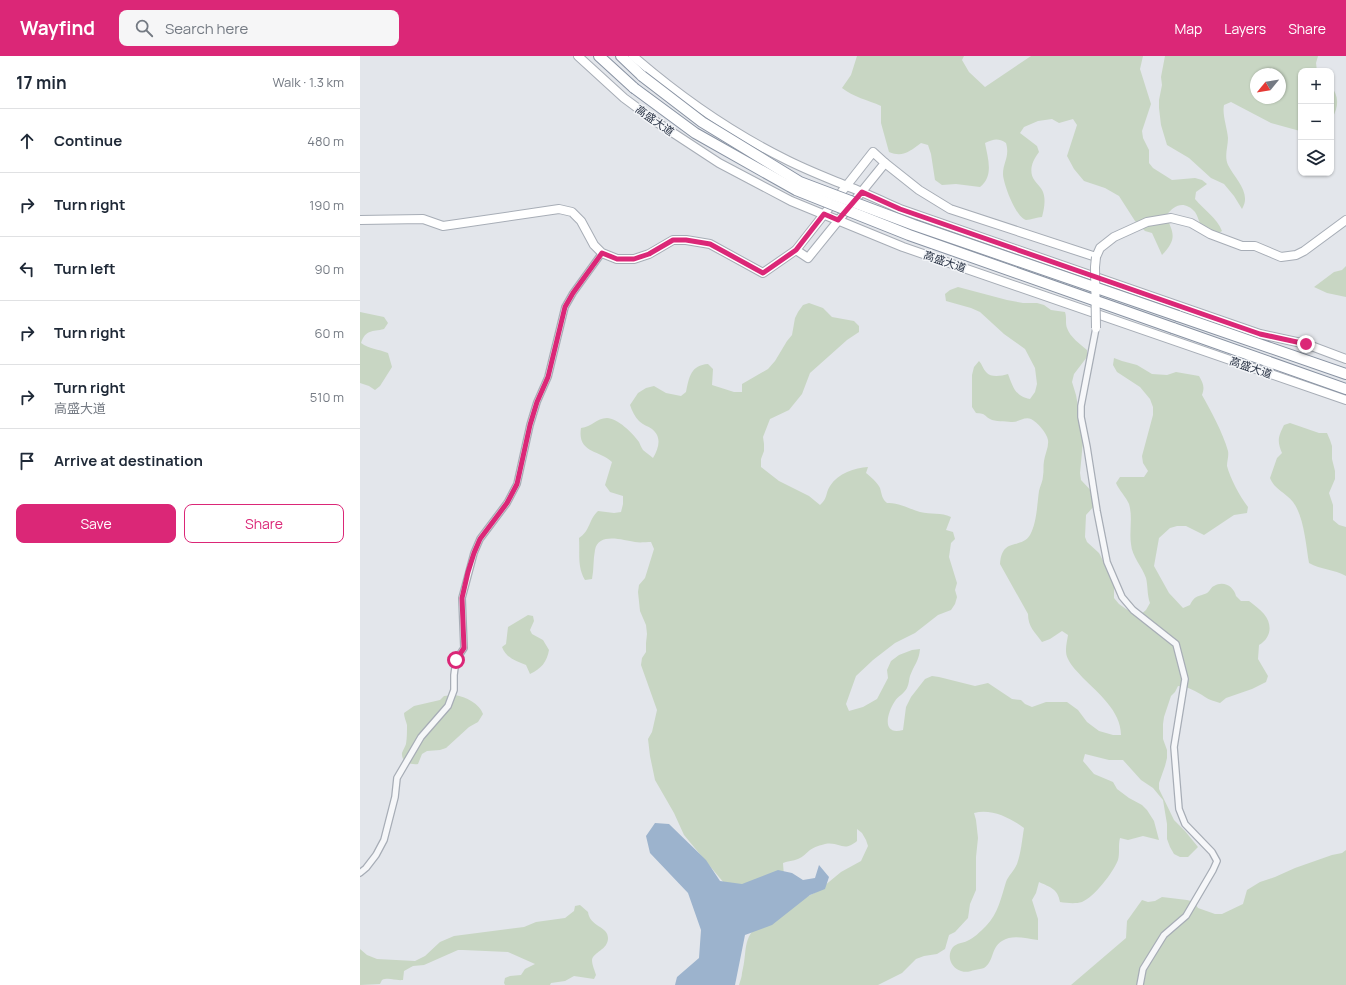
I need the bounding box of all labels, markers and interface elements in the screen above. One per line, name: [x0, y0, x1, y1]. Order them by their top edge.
search box: [119, 10, 399, 46]
text: Wayfind: [20, 15, 95, 41]
icon: search: [133, 17, 155, 39]
text: Search here: [165, 18, 248, 39]
text: Map: [1174, 19, 1202, 38]
text: Layers: [1224, 19, 1266, 38]
text: Share: [1288, 19, 1326, 38]
north arrow: [1250, 68, 1286, 104]
map controls: [1298, 68, 1334, 176]
button: +: [1298, 68, 1334, 104]
text: 17 min: [16, 71, 67, 94]
text: Walk · 1.3 km: [272, 73, 344, 91]
street label: 高盛大道: [633, 101, 677, 139]
button: −: [1298, 104, 1334, 140]
icon: ahead: [16, 130, 38, 152]
text: Continue: [54, 130, 122, 151]
text: 480 m: [307, 132, 344, 150]
button: layers: [1298, 140, 1334, 176]
icon: right: [16, 194, 38, 216]
text: Turn right: [54, 194, 125, 215]
text: 190 m: [309, 196, 344, 214]
street label: 高盛大道: [922, 247, 968, 275]
icon: left: [16, 258, 38, 280]
text: Turn left: [54, 258, 116, 279]
text: 90 m: [314, 260, 344, 278]
icon: right: [16, 322, 38, 344]
text: Turn right: [54, 322, 125, 343]
text: 60 m: [314, 324, 344, 342]
route end: [1297, 335, 1315, 353]
street label: 高盛大道: [1228, 353, 1274, 381]
text: Turn right: [54, 377, 125, 398]
icon: right: [16, 386, 38, 408]
text: 510 m: [310, 388, 344, 406]
text: 高盛大道: [54, 399, 106, 417]
icon: arrive: [16, 450, 38, 472]
text: Arrive at destination: [54, 450, 203, 471]
button: Save: [16, 504, 176, 543]
button: Share: [184, 504, 344, 543]
route start: [447, 651, 465, 669]

